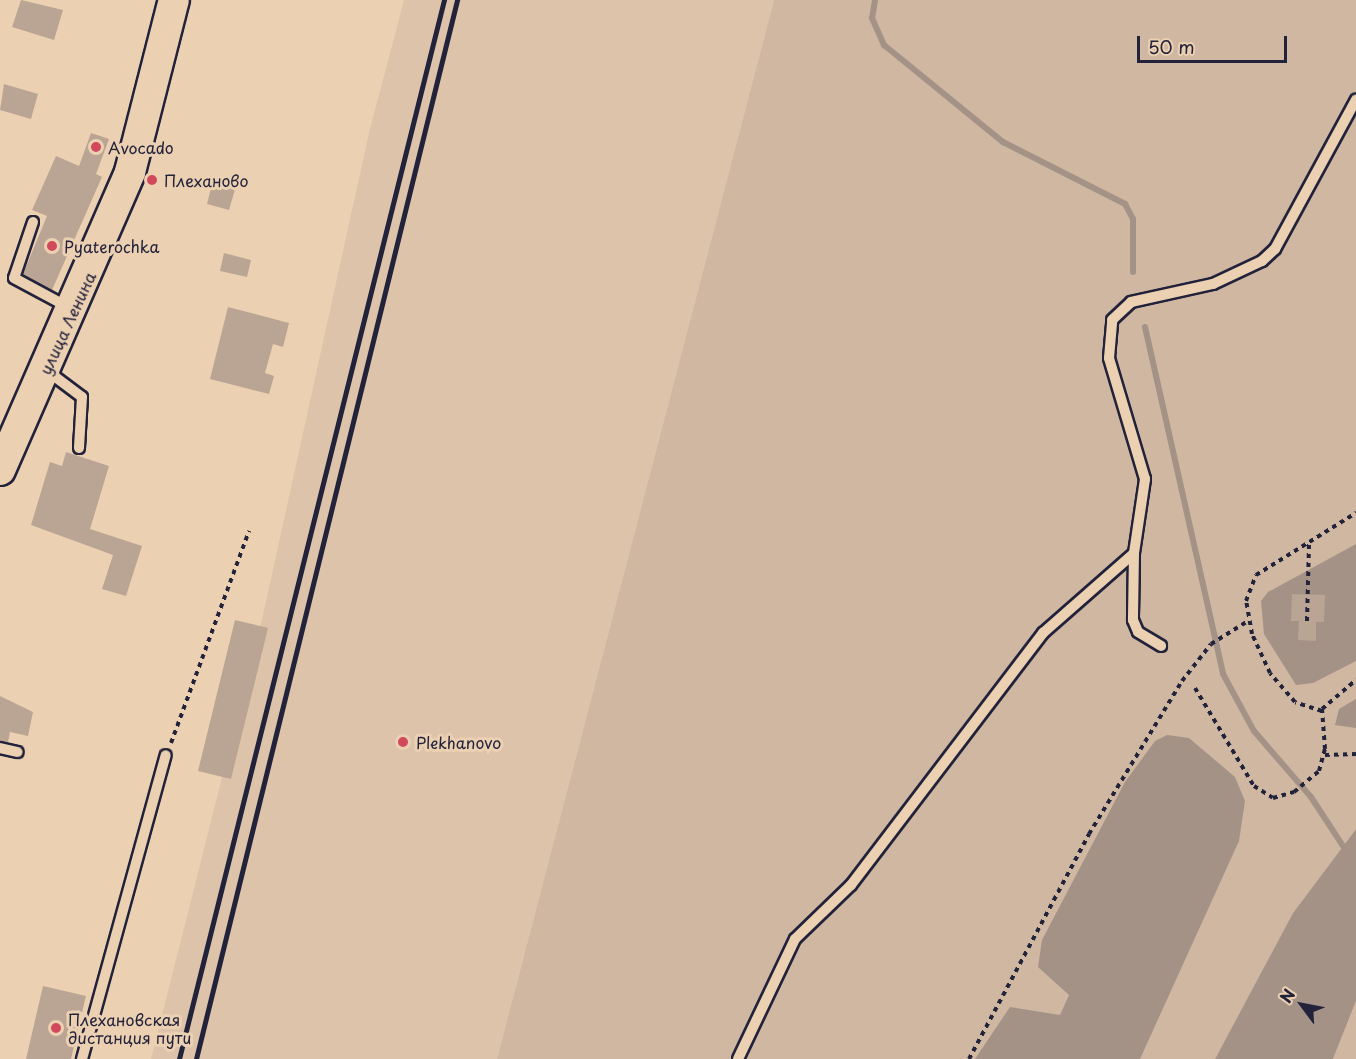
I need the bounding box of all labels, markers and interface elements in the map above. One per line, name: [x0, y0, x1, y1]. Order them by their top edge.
scale bar: [1140, 24, 1290, 62]
text: 50 m: [1148, 33, 1195, 60]
place label: Avocado: [108, 137, 174, 157]
marker: Avocado: [89, 140, 103, 154]
place label: Плеханово: [164, 170, 249, 190]
marker: Плеханово: [145, 173, 159, 187]
place label: Pyaterochka: [64, 236, 159, 256]
marker: Pyaterochka: [45, 239, 59, 253]
street label: улица Ленина: [35, 268, 99, 378]
place label: Plekhanovo: [416, 732, 501, 752]
marker: Plekhanovo: [394, 733, 412, 751]
north arrow: [1272, 975, 1332, 1035]
text: N: [1273, 984, 1300, 1007]
place label: Плехановская дистанция пути: [68, 1009, 191, 1047]
marker: Плехановская дистанция пути: [49, 1021, 63, 1035]

